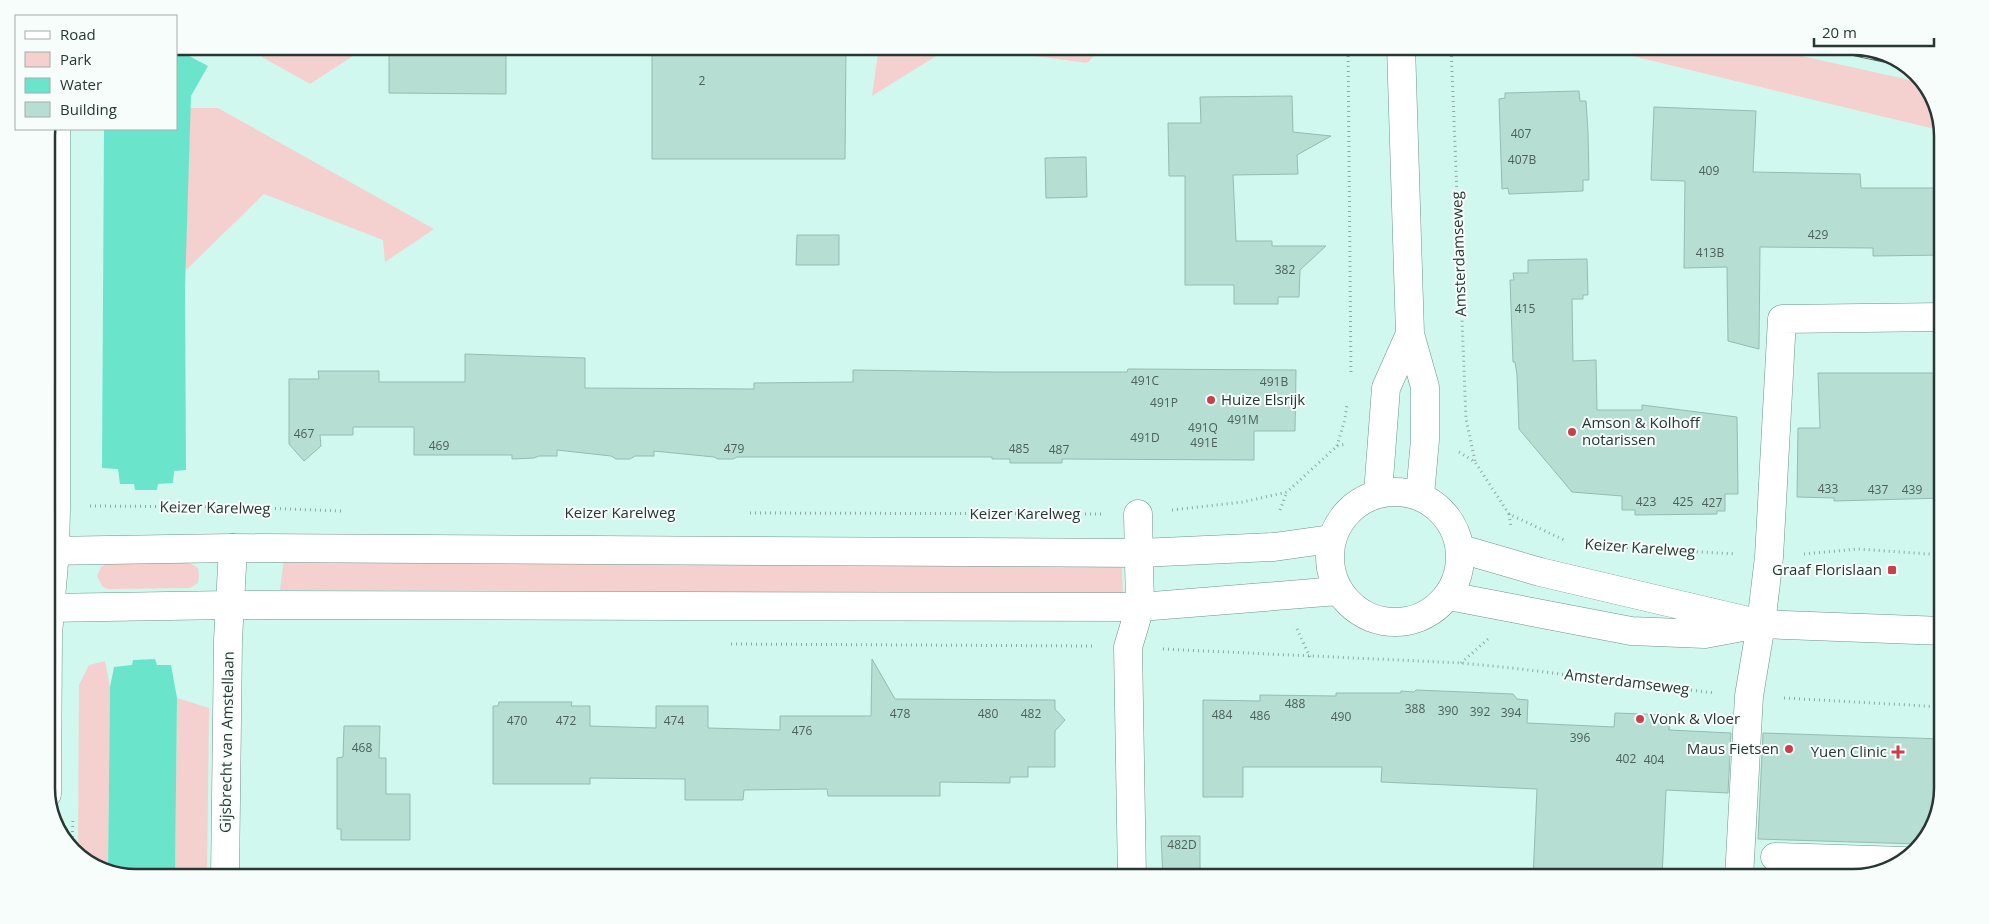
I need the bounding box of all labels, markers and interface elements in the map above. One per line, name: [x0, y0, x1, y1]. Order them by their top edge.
legend: [15, 15, 178, 130]
scale bar: [1814, 15, 1934, 47]
text: 20 m: [1822, 22, 1857, 42]
text: Road: [60, 24, 96, 44]
text: Park: [60, 49, 91, 69]
house number: 2: [699, 72, 706, 89]
text: Water: [60, 74, 102, 94]
text: Building: [60, 99, 117, 119]
house number: 407: [1511, 125, 1531, 142]
house number: 407B: [1508, 151, 1536, 168]
house number: 409: [1699, 162, 1719, 179]
street label: Amsterdamseweg: [1446, 191, 1470, 317]
house number: 429: [1808, 226, 1828, 243]
house number: 413B: [1696, 244, 1724, 261]
house number: 382: [1275, 261, 1295, 278]
house number: 415: [1515, 300, 1535, 317]
house number: 491C: [1131, 372, 1160, 389]
house number: 491B: [1260, 373, 1288, 390]
place label: Huize Elsrijk: [1221, 389, 1305, 409]
house number: 491P: [1150, 394, 1178, 411]
marker: Huize Elsrijk: [1205, 394, 1217, 406]
house number: 491M: [1227, 411, 1259, 428]
place label: Amson & Kolhoff notarissen: [1582, 412, 1701, 449]
house number: 491Q: [1188, 419, 1218, 436]
house number: 467: [294, 425, 314, 442]
marker: Amson & Kolhoff notarissen: [1566, 426, 1578, 438]
house number: 491D: [1130, 429, 1160, 446]
house number: 491E: [1190, 434, 1218, 451]
house number: 469: [429, 437, 449, 454]
house number: 479: [724, 440, 744, 457]
house number: 485: [1009, 440, 1029, 457]
house number: 487: [1049, 441, 1069, 458]
house number: 433: [1818, 480, 1838, 497]
house number: 437: [1868, 481, 1888, 498]
house number: 439: [1902, 481, 1922, 498]
house number: 423: [1636, 493, 1656, 510]
house number: 425: [1673, 493, 1693, 510]
house number: 427: [1702, 494, 1722, 511]
street label: Keizer Karelweg: [159, 496, 271, 518]
street label: Keizer Karelweg: [565, 502, 675, 522]
street label: Keizer Karelweg: [970, 503, 1080, 523]
street label: Keizer Karelweg: [1584, 533, 1696, 561]
place label: Graaf Florislaan: [1772, 559, 1882, 579]
marker: Graaf Florislaan: [1886, 564, 1898, 576]
street label: Gijsbrecht van Amstellaan: [214, 651, 238, 833]
street label: Amsterdamseweg: [1564, 663, 1691, 699]
house number: 488: [1285, 695, 1305, 712]
house number: 388: [1405, 700, 1425, 717]
house number: 390: [1438, 702, 1458, 719]
house number: 392: [1470, 703, 1490, 720]
house number: 394: [1501, 704, 1521, 721]
house number: 478: [890, 705, 910, 722]
house number: 480: [978, 705, 998, 722]
house number: 482: [1021, 705, 1041, 722]
house number: 484: [1212, 706, 1232, 723]
house number: 486: [1250, 707, 1270, 724]
house number: 490: [1331, 708, 1351, 725]
place label: Vonk & Vloer: [1650, 708, 1740, 728]
house number: 470: [507, 712, 527, 729]
house number: 472: [556, 712, 576, 729]
house number: 474: [664, 712, 684, 729]
marker: Vonk & Vloer: [1634, 713, 1646, 725]
house number: 476: [792, 722, 812, 739]
house number: 396: [1570, 729, 1590, 746]
place label: Maus Fietsen: [1687, 738, 1779, 758]
house number: 468: [352, 739, 372, 756]
place label: Yuen Clinic: [1811, 741, 1887, 761]
marker: Maus Fietsen: [1783, 743, 1795, 755]
marker: Yuen Clinic: [1891, 745, 1905, 759]
house number: 402: [1616, 750, 1636, 767]
house number: 404: [1644, 751, 1664, 768]
house number: 482D: [1167, 836, 1197, 853]

